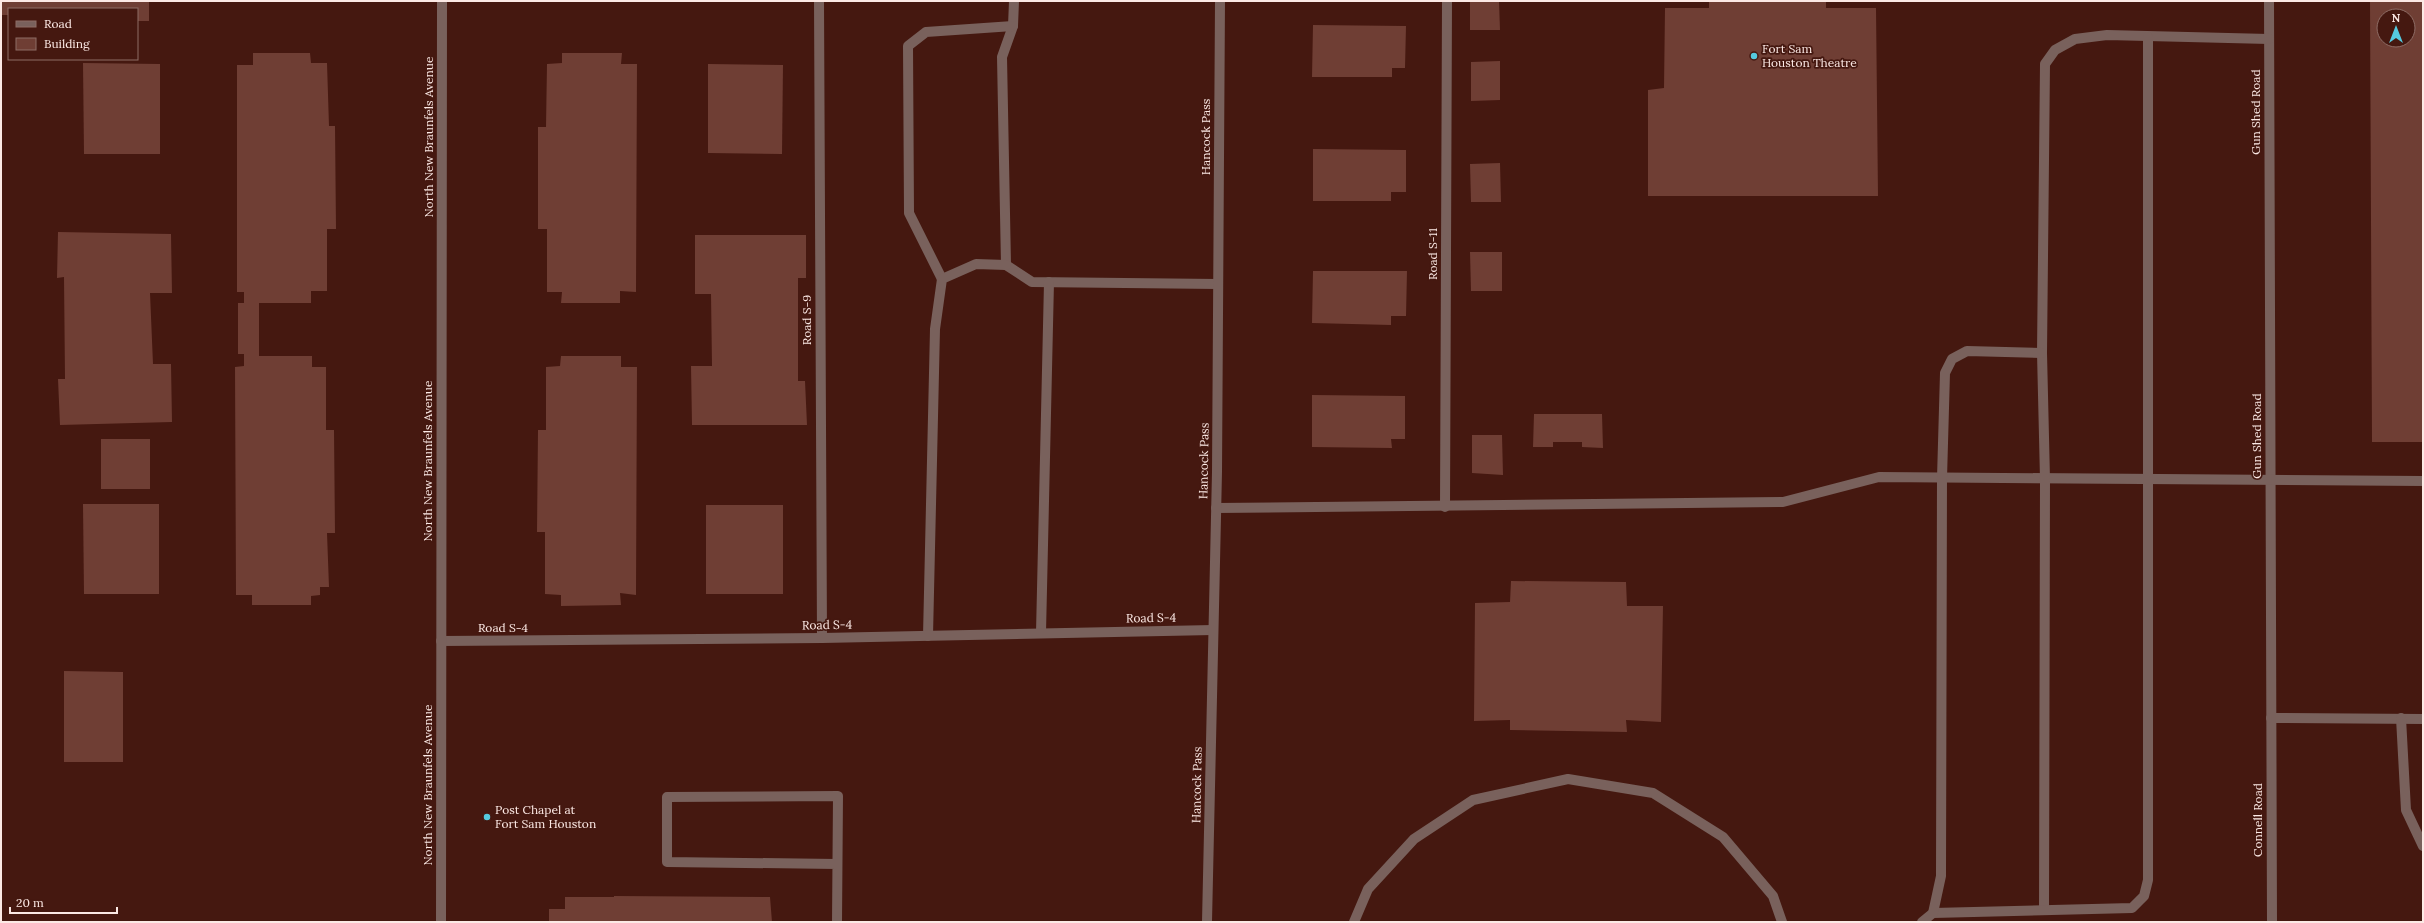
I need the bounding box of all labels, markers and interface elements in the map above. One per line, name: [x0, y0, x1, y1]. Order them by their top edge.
legend: [8, 8, 138, 60]
north arrow: [2376, 8, 2416, 48]
text: N: [2392, 11, 2401, 25]
text: Road: [44, 16, 72, 31]
text: Building: [44, 36, 90, 51]
place label: Fort Sam Houston Theatre: [1762, 41, 1857, 70]
marker: Fort Sam Houston Theatre: [1749, 51, 1759, 61]
street label: North New Braunfels Avenue: [421, 56, 436, 217]
street label: Gun Shed Road: [2248, 69, 2263, 155]
street label: Hancock Pass: [1198, 98, 1213, 175]
street label: Road S-11: [1425, 228, 1440, 280]
street label: Road S-9: [799, 295, 814, 345]
street label: North New Braunfels Avenue: [420, 380, 435, 541]
street label: Gun Shed Road: [2249, 393, 2264, 479]
street label: Hancock Pass: [1195, 422, 1212, 499]
street label: Road S-4: [1126, 610, 1177, 625]
street label: Road S-4: [802, 617, 853, 632]
street label: Road S-4: [478, 620, 529, 635]
street label: North New Braunfels Avenue: [420, 704, 435, 865]
street label: Hancock Pass: [1188, 746, 1205, 823]
street label: Connell Road: [2250, 783, 2265, 857]
place label: Post Chapel at Fort Sam Houston: [495, 802, 596, 831]
marker: Post Chapel at Fort Sam Houston: [482, 812, 492, 822]
scale bar: [10, 889, 117, 915]
text: 20 m: [16, 895, 44, 910]

